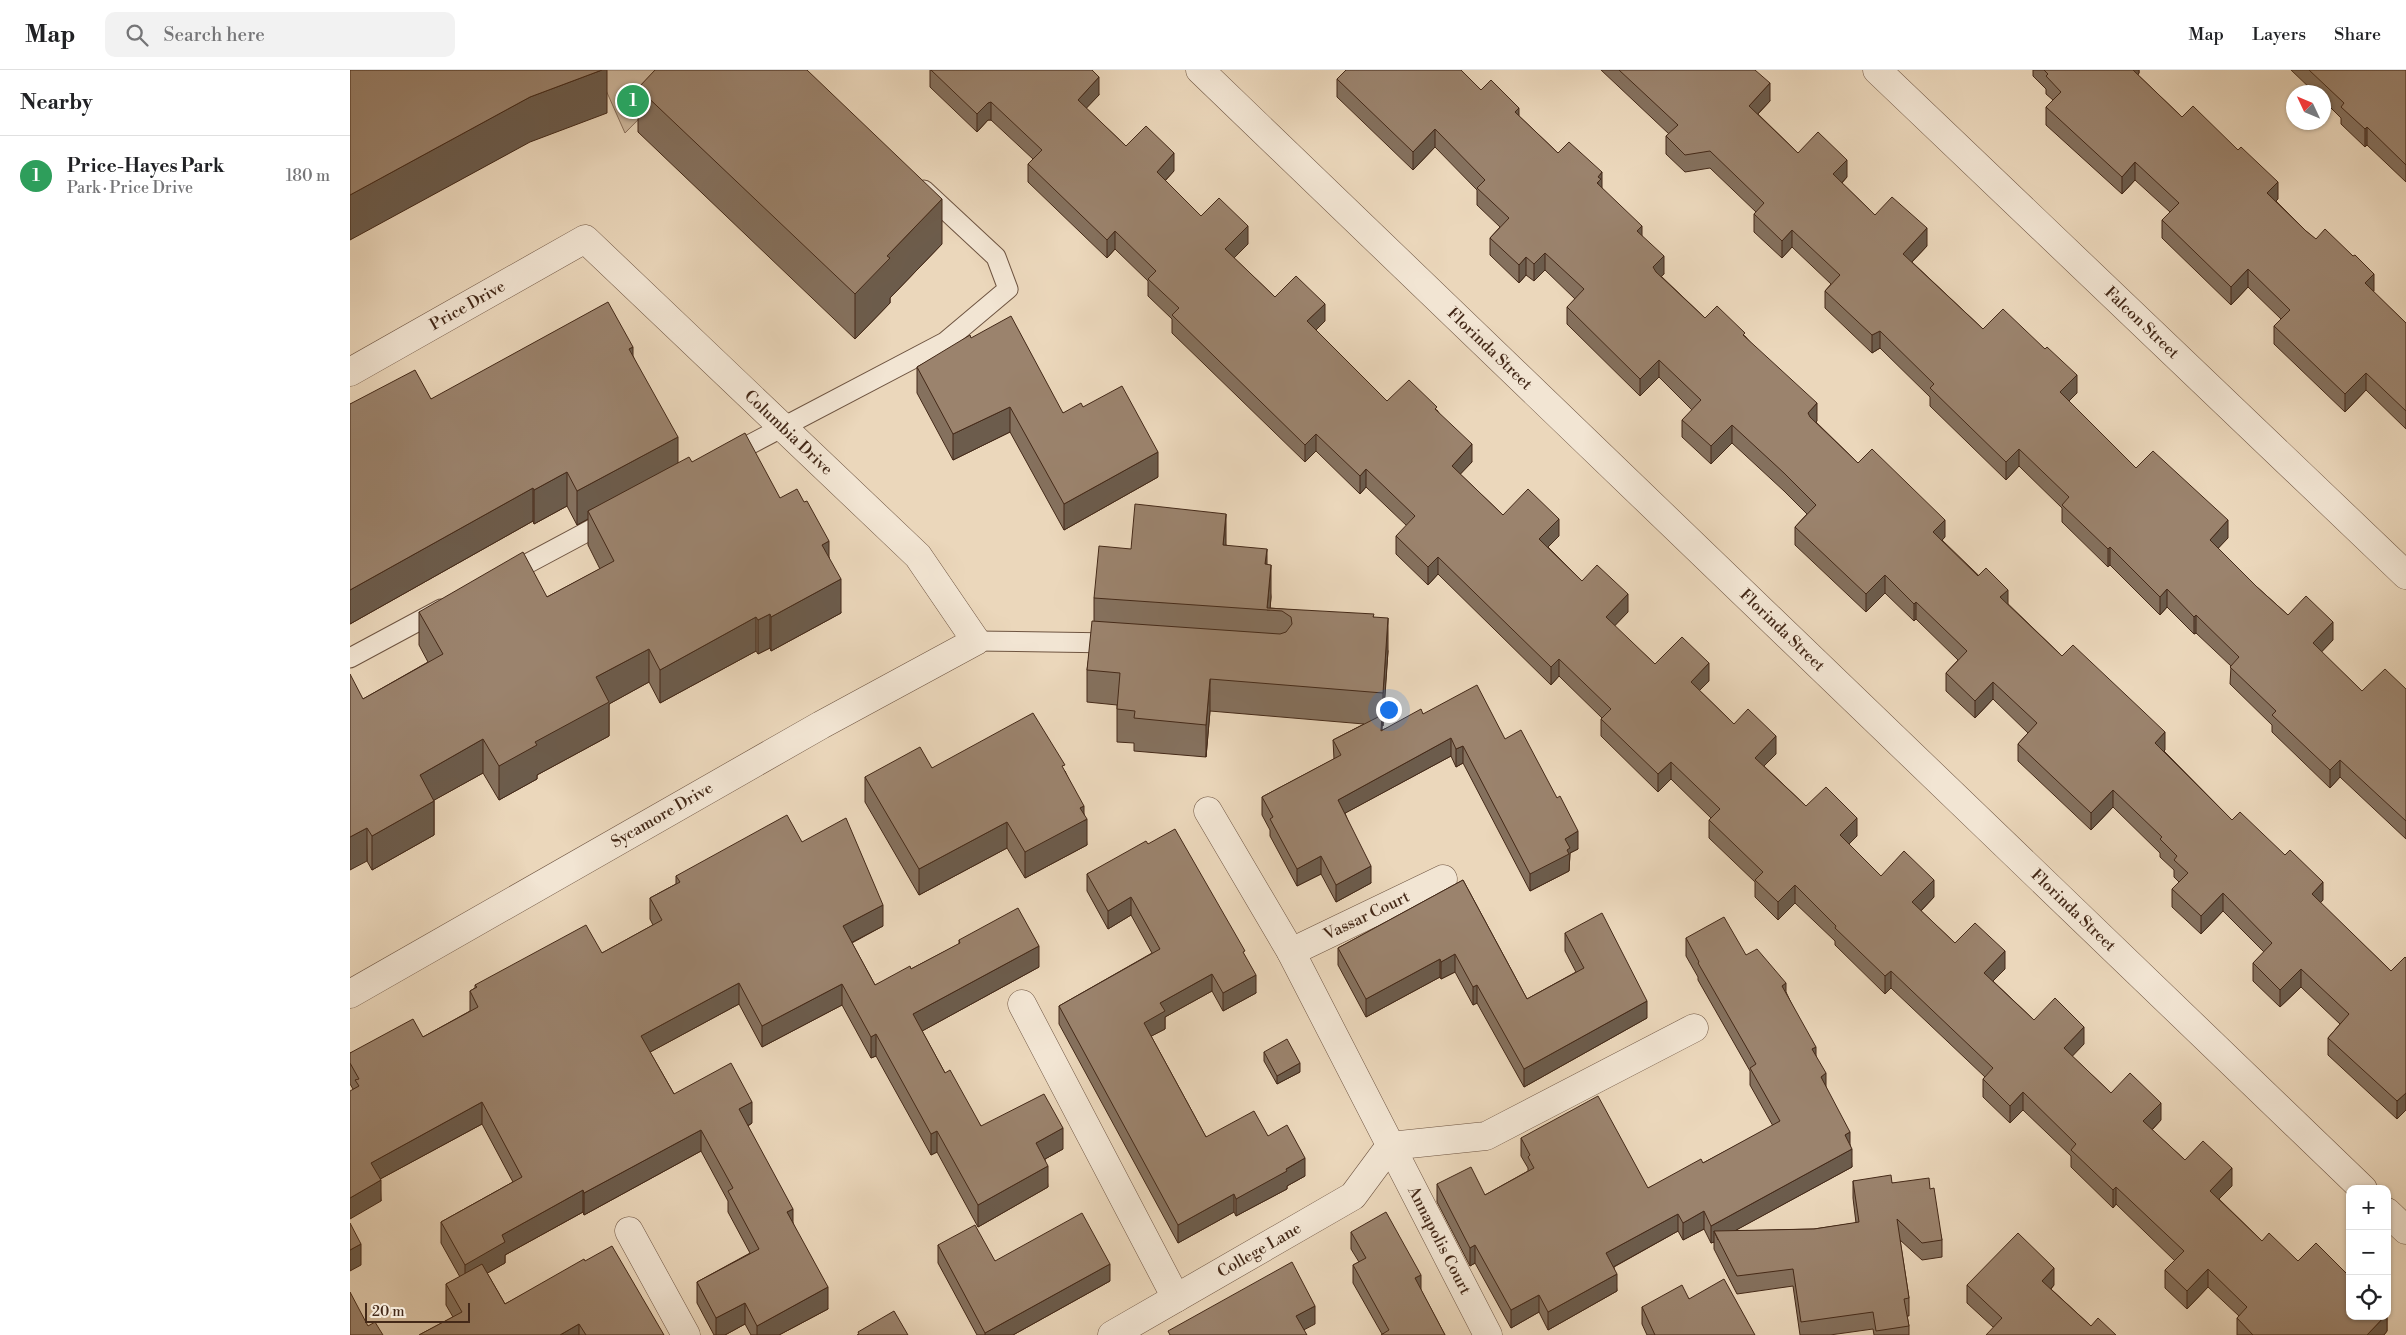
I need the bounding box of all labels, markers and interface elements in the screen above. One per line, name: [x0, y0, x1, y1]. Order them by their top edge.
search box: [105, 12, 455, 57]
text: Map: [25, 20, 75, 50]
icon: search: [123, 21, 151, 49]
text: Search here: [163, 23, 265, 47]
text: Map: [2189, 23, 2224, 46]
text: Layers: [2252, 23, 2306, 46]
text: Share: [2334, 23, 2381, 46]
pin: 1: [617, 82, 649, 120]
north arrow: [2286, 85, 2331, 130]
text: Nearby: [20, 90, 93, 116]
text: Price-Hayes Park: [67, 154, 224, 178]
text: 1: [32, 166, 40, 186]
text: 180 m: [286, 166, 330, 186]
text: Park · Price Drive: [67, 178, 193, 198]
street label: Price Drive: [426, 276, 509, 335]
street label: Falcon Street: [2100, 282, 2184, 363]
street label: Florinda Street: [1443, 303, 1537, 394]
street label: Columbia Drive: [740, 386, 837, 479]
street label: Florinda Street: [1736, 585, 1829, 676]
your location: [1376, 697, 1402, 723]
street label: Sycamore Drive: [607, 778, 717, 852]
street label: Florinda Street: [2027, 865, 2120, 956]
street label: Vassar Court: [1320, 886, 1413, 945]
street label: Annapolis Court: [1403, 1182, 1476, 1298]
map controls: [2346, 1185, 2391, 1320]
button: +: [2346, 1185, 2391, 1230]
street label: College Lane: [1214, 1218, 1305, 1282]
button: −: [2346, 1230, 2391, 1275]
button: locate: [2346, 1275, 2391, 1320]
scale bar: [365, 1300, 470, 1323]
text: 20 m: [372, 1303, 404, 1321]

